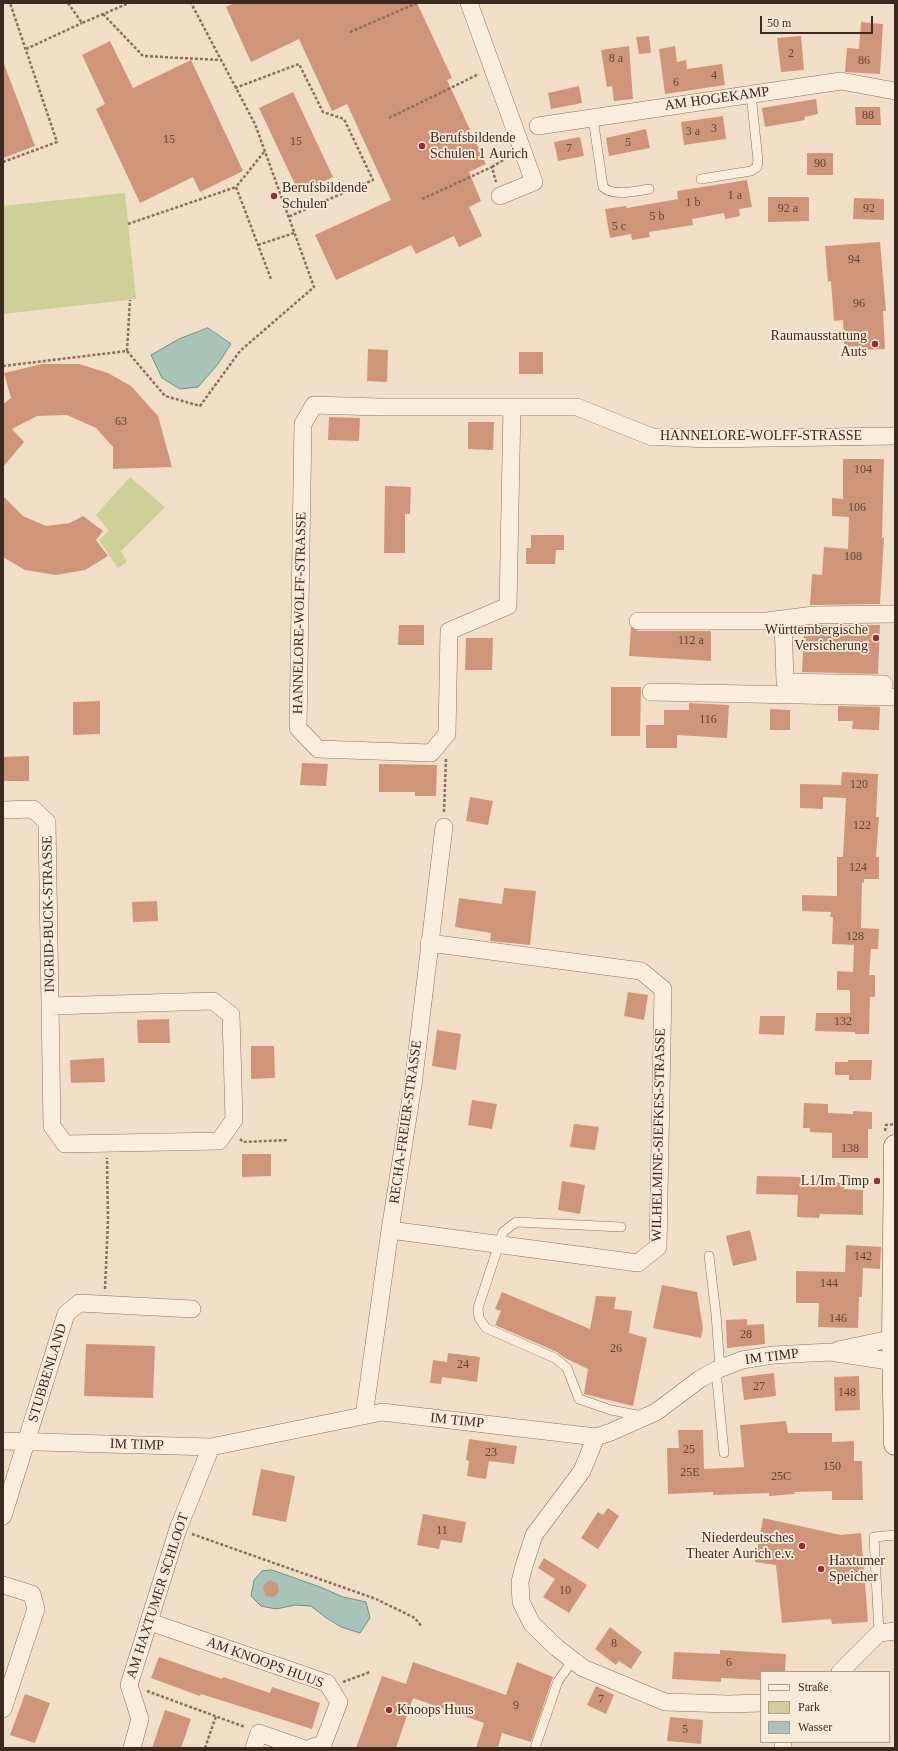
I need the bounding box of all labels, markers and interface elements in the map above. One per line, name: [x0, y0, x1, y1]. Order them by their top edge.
scale bar: [762, 8, 875, 34]
text: 50 m: [767, 16, 791, 30]
house number: 2: [788, 47, 794, 61]
house number: 8 a: [609, 52, 623, 66]
house number: 86: [858, 54, 870, 68]
house number: 4: [711, 69, 717, 83]
house number: 6: [673, 76, 679, 90]
street label: AM HOGEKAMP: [664, 83, 770, 115]
house number: 88: [862, 109, 874, 123]
house number: 3: [711, 122, 717, 136]
house number: 3 a: [686, 125, 700, 139]
place label: Berufsbildende Schulen 1 Aurich: [430, 130, 528, 162]
house number: 15: [163, 133, 175, 147]
house number: 15: [290, 135, 302, 149]
house number: 5: [625, 136, 631, 150]
marker: Berufsbildende Schulen 1 Aurich: [417, 141, 427, 151]
house number: 7: [566, 142, 572, 156]
house number: 90: [814, 157, 826, 171]
place label: Berufsbildende Schulen: [282, 180, 368, 212]
house number: 1 a: [728, 189, 742, 203]
marker: Berufsbildende Schulen: [269, 191, 279, 201]
house number: 1 b: [686, 196, 700, 210]
house number: 92 a: [778, 202, 798, 216]
house number: 92: [863, 202, 875, 216]
house number: 5 b: [650, 210, 664, 224]
house number: 5 c: [612, 220, 626, 234]
house number: 94: [848, 253, 860, 267]
house number: 96: [853, 297, 865, 311]
place label: Raumausstattung Auts: [771, 328, 867, 360]
marker: Raumausstattung Auts: [870, 339, 880, 349]
house number: 63: [115, 415, 127, 429]
street label: HANNELORE-WOLFF-STRASSE: [660, 428, 862, 444]
house number: 104: [854, 463, 872, 477]
house number: 106: [848, 501, 866, 515]
street label: HANNELORE-WOLFF-STRASSE: [290, 512, 310, 714]
house number: 108: [844, 550, 862, 564]
place label: Württembergische Versicherung: [765, 622, 868, 654]
marker: Württembergische Versicherung: [871, 633, 881, 643]
house number: 112 a: [678, 634, 704, 648]
house number: 116: [699, 713, 717, 727]
house number: 120: [850, 778, 868, 792]
house number: 122: [853, 819, 871, 833]
street label: INGRID-BUCK-STRASSE: [39, 835, 59, 993]
house number: 124: [849, 861, 867, 875]
house number: 128: [846, 930, 864, 944]
house number: 132: [834, 1015, 852, 1029]
street label: WILHELMINE-SIEFKES-STRASSE: [649, 1028, 669, 1242]
street label: RECHA-FREIER-STRASSE: [386, 1039, 426, 1205]
house number: 138: [841, 1142, 859, 1156]
place label: L1/Im Timp: [801, 1173, 869, 1189]
marker: L1/Im Timp: [872, 1176, 882, 1186]
house number: 142: [854, 1250, 872, 1264]
house number: 144: [820, 1277, 838, 1291]
house number: 146: [829, 1312, 847, 1326]
street label: STUBBENLAND: [25, 1321, 71, 1425]
house number: 28: [740, 1328, 752, 1342]
house number: 26: [610, 1342, 622, 1356]
street label: IM TIMP: [744, 1345, 800, 1369]
house number: 24: [457, 1358, 469, 1372]
house number: 27: [753, 1380, 765, 1394]
house number: 148: [838, 1386, 856, 1400]
street label: IM TIMP: [429, 1410, 485, 1432]
street label: IM TIMP: [110, 1436, 164, 1454]
house number: 25: [683, 1443, 695, 1457]
house number: 23: [485, 1446, 497, 1460]
house number: 150: [823, 1460, 841, 1474]
house number: 25E: [680, 1466, 700, 1480]
house number: 25C: [771, 1470, 791, 1484]
street label: AM HAXTUMER SCHLOOT: [123, 1511, 193, 1681]
house number: 11: [436, 1524, 448, 1538]
place label: Niederdeutsches Theater Aurich e.v.: [686, 1530, 794, 1562]
marker: Niederdeutsches Theater Aurich e.v.: [797, 1541, 807, 1551]
place label: Haxtumer Speicher: [829, 1553, 885, 1586]
marker: Haxtumer Speicher: [816, 1564, 826, 1574]
house number: 10: [559, 1584, 571, 1598]
street label: AM KNOOPS HUUS: [204, 1634, 326, 1692]
house number: 8: [611, 1637, 617, 1651]
house number: 6: [726, 1656, 732, 1670]
legend: [760, 1671, 890, 1743]
text: Straße: [798, 1680, 829, 1694]
house number: 7: [598, 1693, 604, 1707]
house number: 9: [513, 1699, 519, 1713]
text: Park: [798, 1700, 820, 1714]
place label: Knoops Huus: [397, 1702, 474, 1718]
marker: Knoops Huus: [384, 1705, 394, 1715]
text: Wasser: [798, 1720, 832, 1734]
house number: 5: [682, 1723, 688, 1737]

